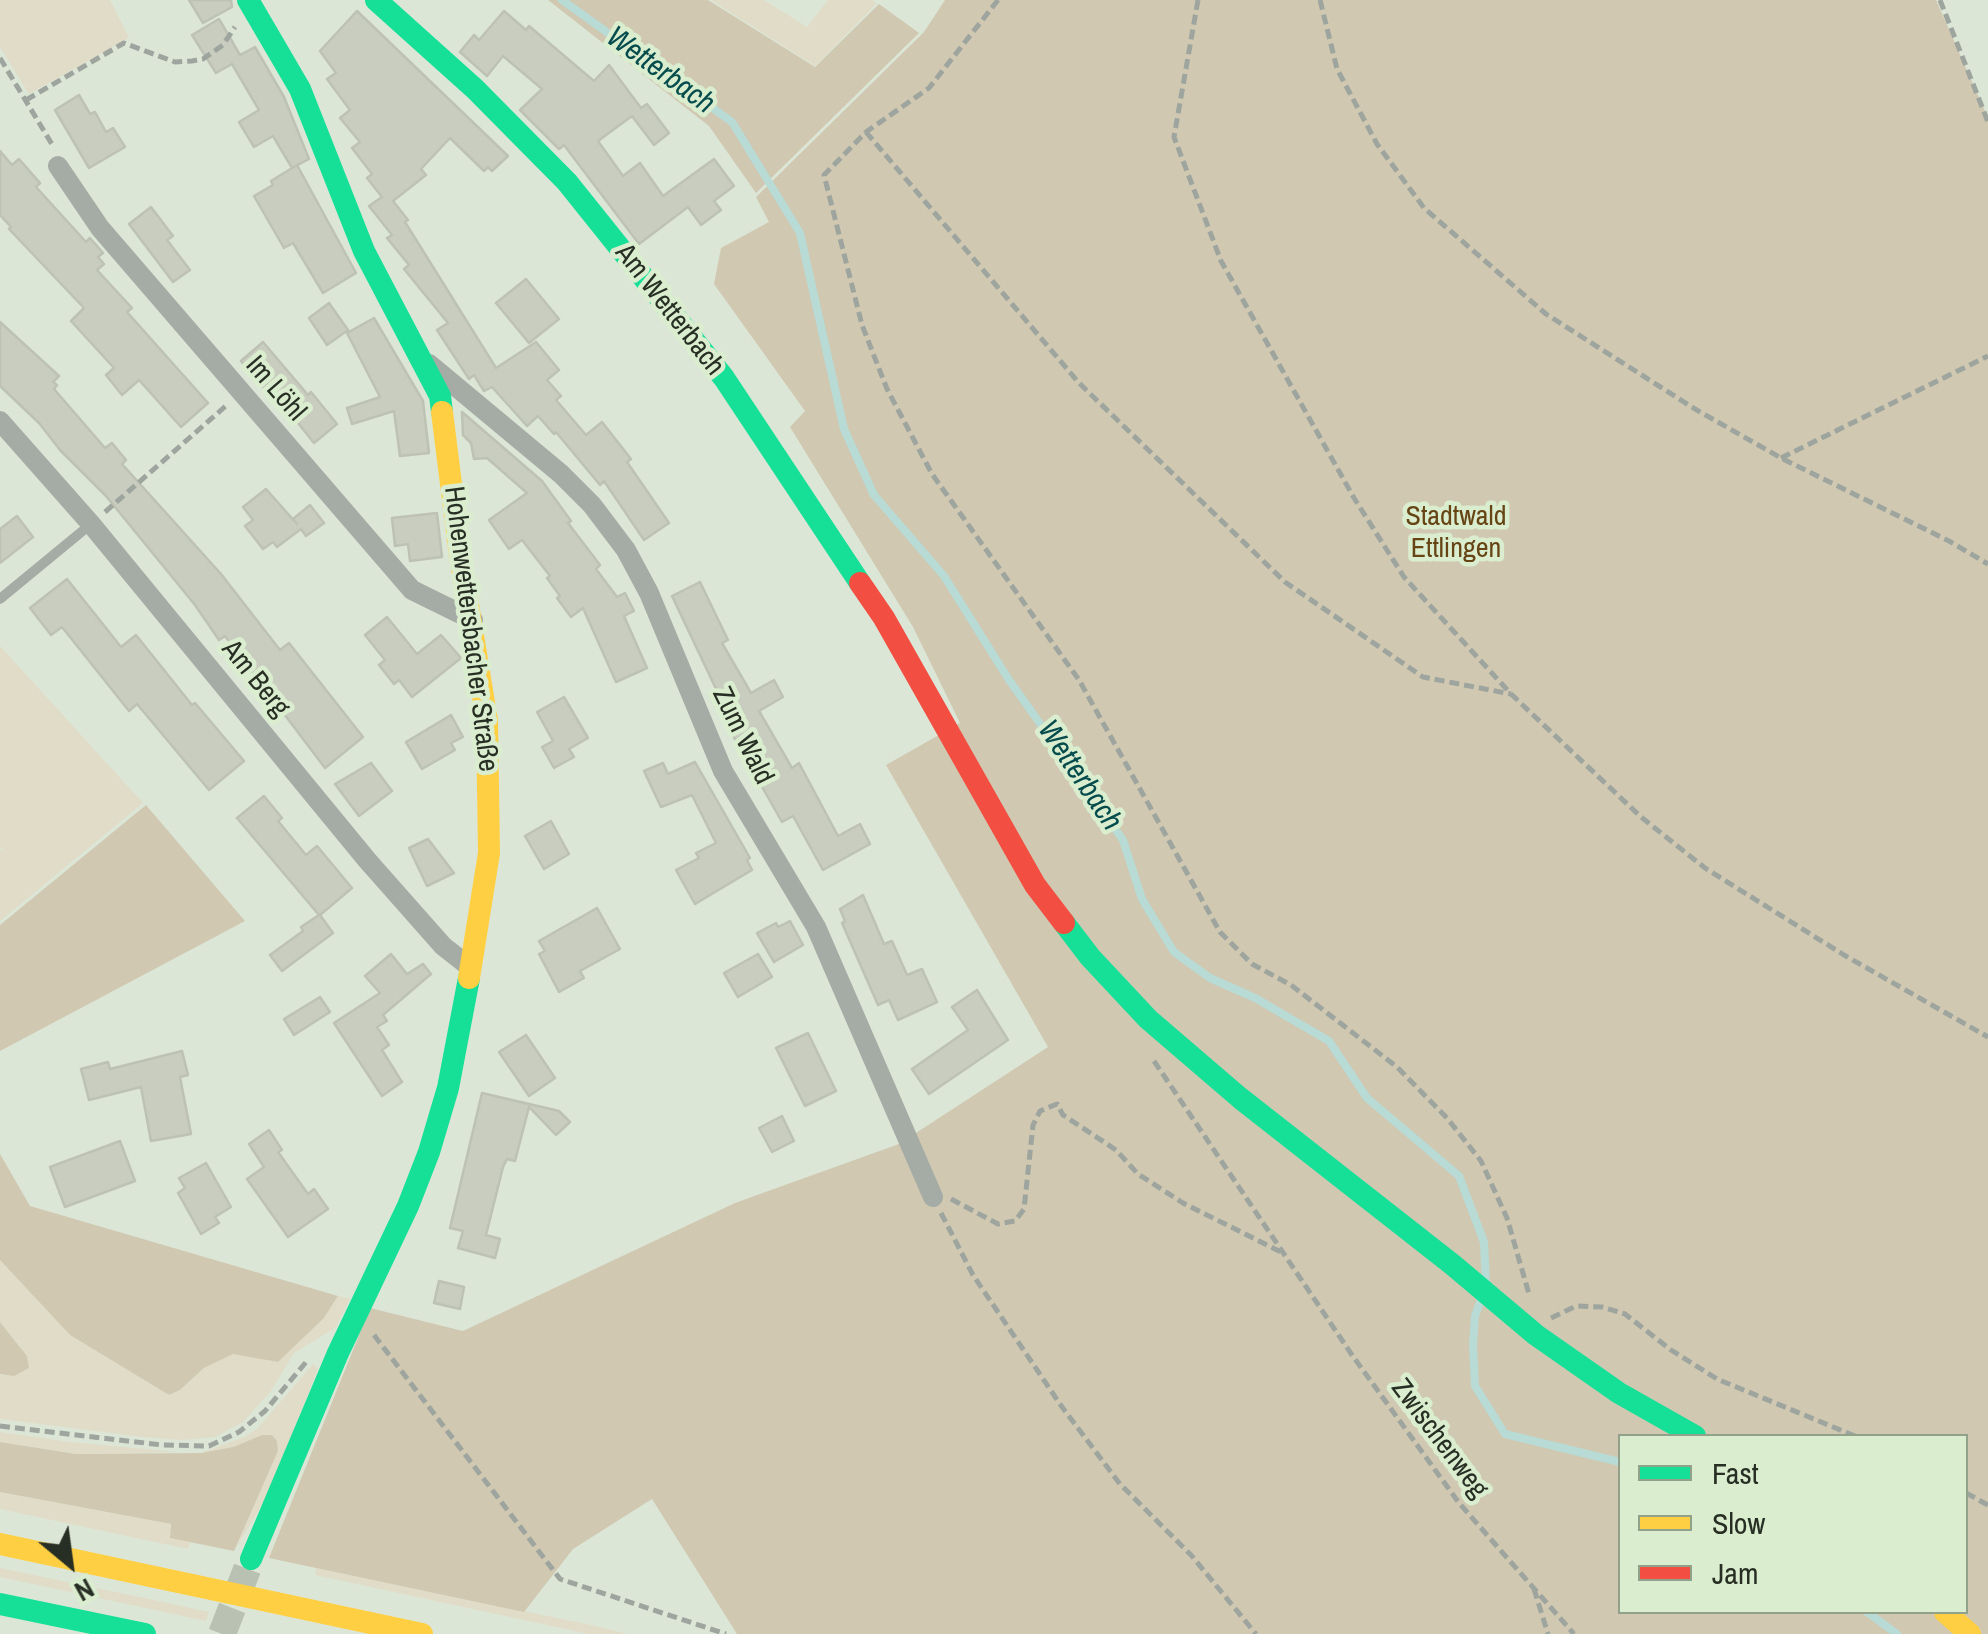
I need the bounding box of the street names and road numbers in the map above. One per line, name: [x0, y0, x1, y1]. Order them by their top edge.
street label: Am Wetterbach: [607, 237, 731, 383]
street label: Im Löhl: [238, 350, 312, 428]
street label: Hohenwettersbacher Straße: [436, 484, 504, 774]
street label: Am Berg: [214, 634, 296, 724]
street label: Zum Wald: [704, 682, 780, 790]
street label: Zwischenweg: [1383, 1373, 1495, 1505]

